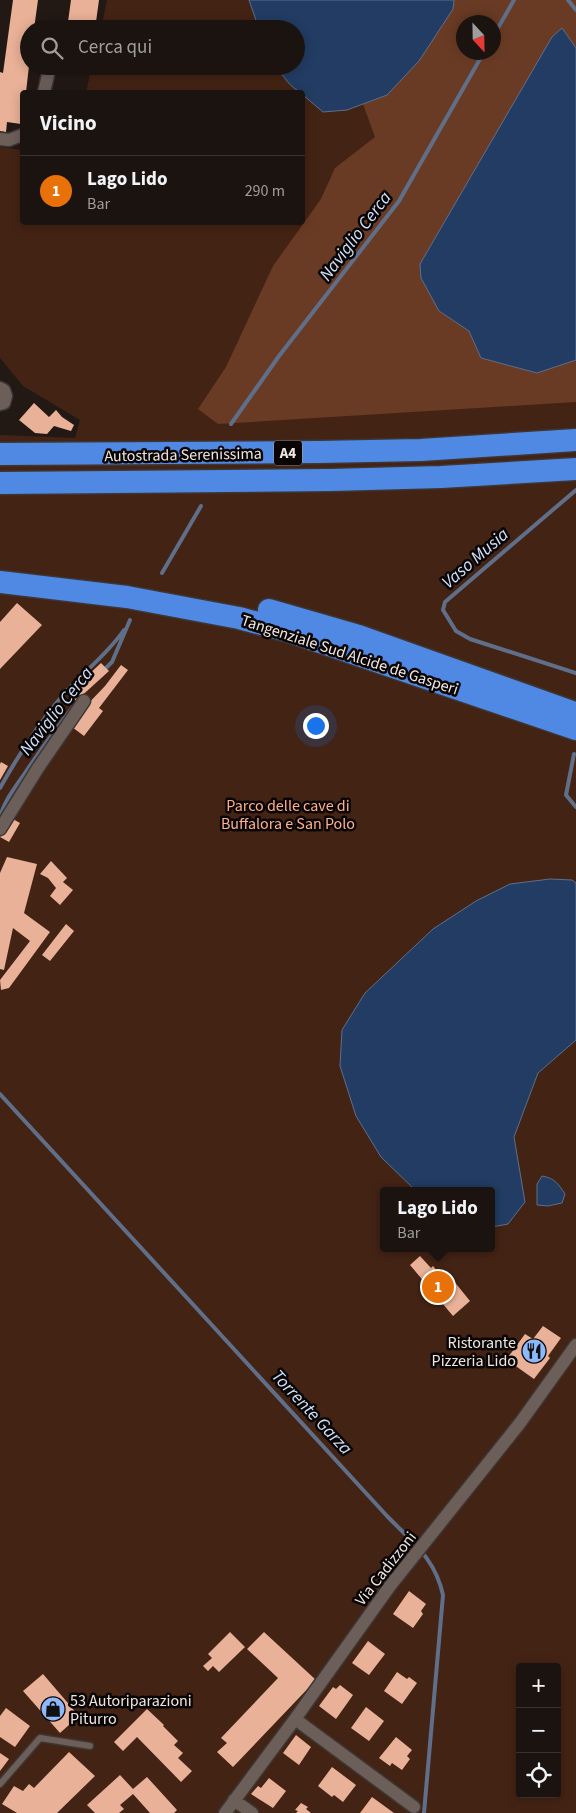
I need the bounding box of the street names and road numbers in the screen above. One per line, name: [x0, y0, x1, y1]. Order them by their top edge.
road number: A4: [274, 440, 302, 466]
street label: Autostrada Serenissima: [104, 443, 262, 467]
street label: Tangenziale Sud Alcide de Gasperi: [238, 609, 461, 701]
street label: Via Cadizzoni: [350, 1527, 422, 1610]

